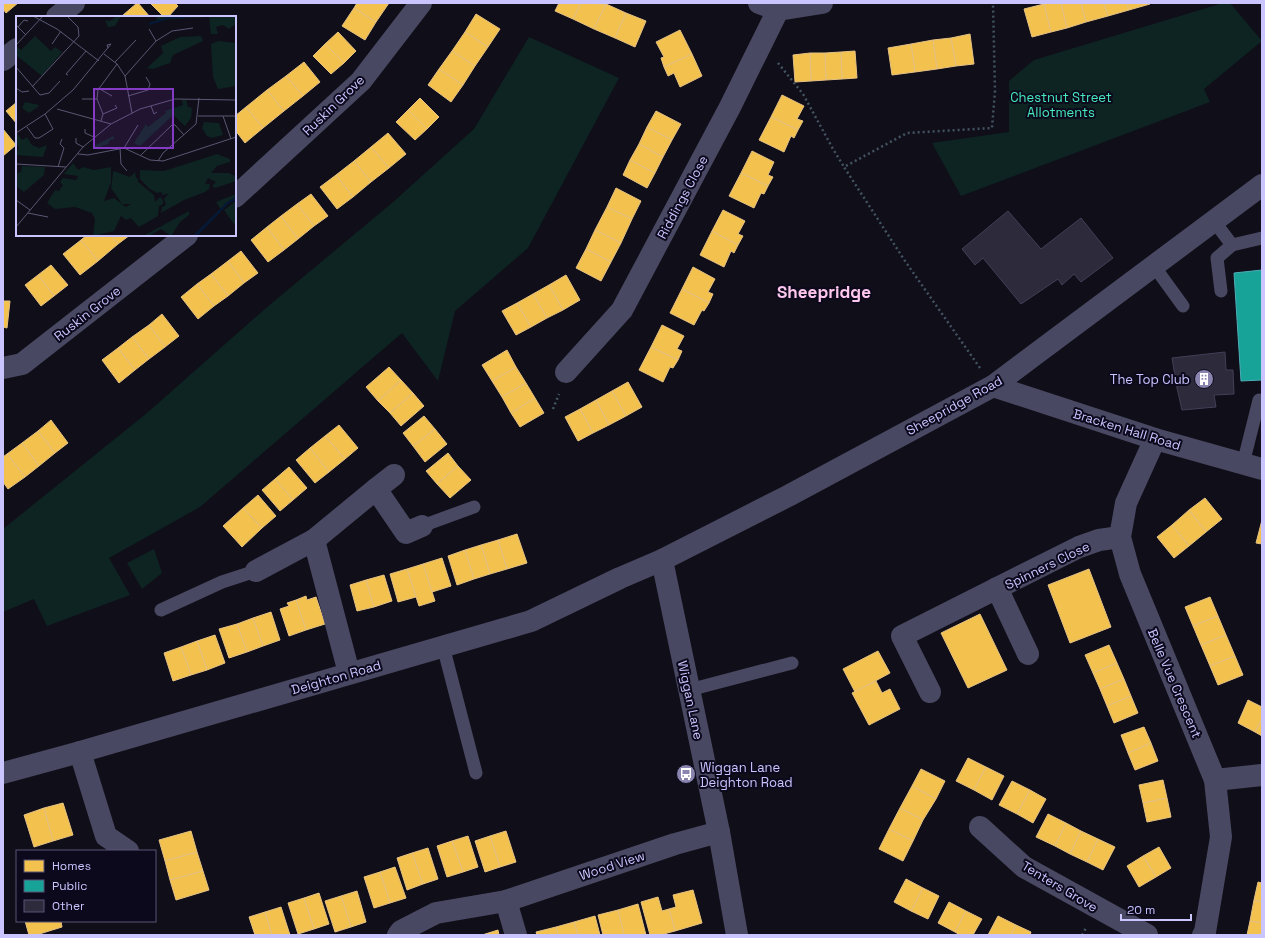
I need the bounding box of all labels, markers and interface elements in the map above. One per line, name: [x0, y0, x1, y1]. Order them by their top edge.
inset map: [16, 16, 236, 236]
street label: Ruskin Grove: [299, 71, 368, 139]
park label: Chestnut Street Allotments: [1010, 89, 1112, 121]
street label: Riddings Close: [653, 153, 712, 242]
district label: Sheepridge: [777, 281, 871, 303]
street label: Ruskin Grove: [51, 282, 124, 345]
building icon: The Top Club: [1193, 368, 1215, 390]
place label: The Top Club: [1110, 371, 1190, 388]
street label: Sheepridge Road: [903, 372, 1005, 439]
street label: Bracken Hall Road: [1071, 405, 1183, 454]
street label: Spinners Close: [1002, 538, 1092, 593]
street label: Belle Vue Crescent: [1144, 626, 1205, 740]
street label: Deighton Road: [289, 657, 383, 698]
street label: Wiggan Lane: [674, 659, 707, 741]
place label: Wiggan Lane Deighton Road: [700, 759, 793, 791]
bus stop icon: Wiggan Lane Deighton Road: [675, 763, 697, 785]
street label: Wood View: [577, 847, 647, 884]
legend: [16, 850, 156, 922]
street label: Tenters Grove: [1019, 857, 1101, 916]
text: Homes: [52, 858, 91, 874]
text: Public: [52, 878, 87, 894]
scale bar: [1121, 896, 1191, 922]
text: Other: [52, 898, 85, 914]
text: 20 m: [1127, 902, 1155, 918]

